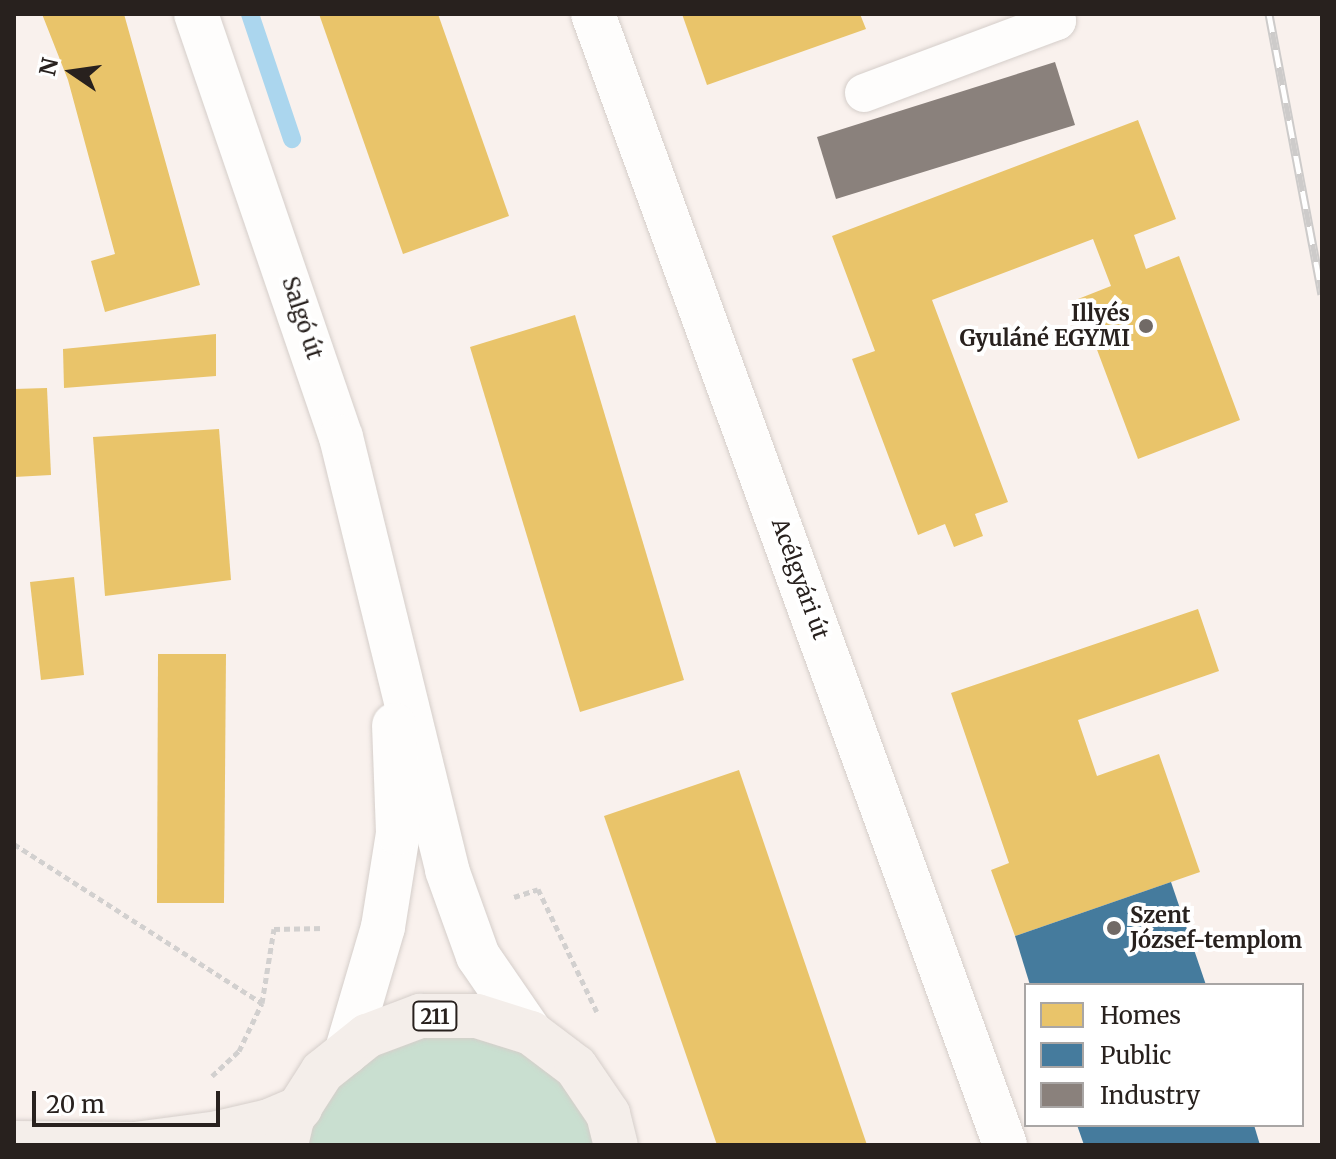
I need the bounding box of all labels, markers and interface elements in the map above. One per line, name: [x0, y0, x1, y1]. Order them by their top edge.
north arrow: [32, 32, 112, 112]
text: N: [33, 55, 64, 78]
street label: Salgó út: [276, 273, 328, 363]
place label: Illyés Gyuláné EGYMI: [959, 300, 1130, 352]
marker: Illyés Gyuláné EGYMI: [1137, 317, 1155, 335]
street label: Acélgyári út: [766, 515, 834, 643]
place label: Szent József-templom: [1130, 902, 1302, 954]
marker: Szent József-templom: [1105, 919, 1123, 937]
legend: [1024, 983, 1304, 1127]
road number: 211: [411, 1000, 459, 1032]
text: Homes: [1100, 1000, 1181, 1031]
text: Public: [1100, 1040, 1171, 1071]
scale bar: [36, 1075, 224, 1125]
text: Industry: [1100, 1080, 1200, 1111]
text: 20 m: [46, 1089, 105, 1120]

